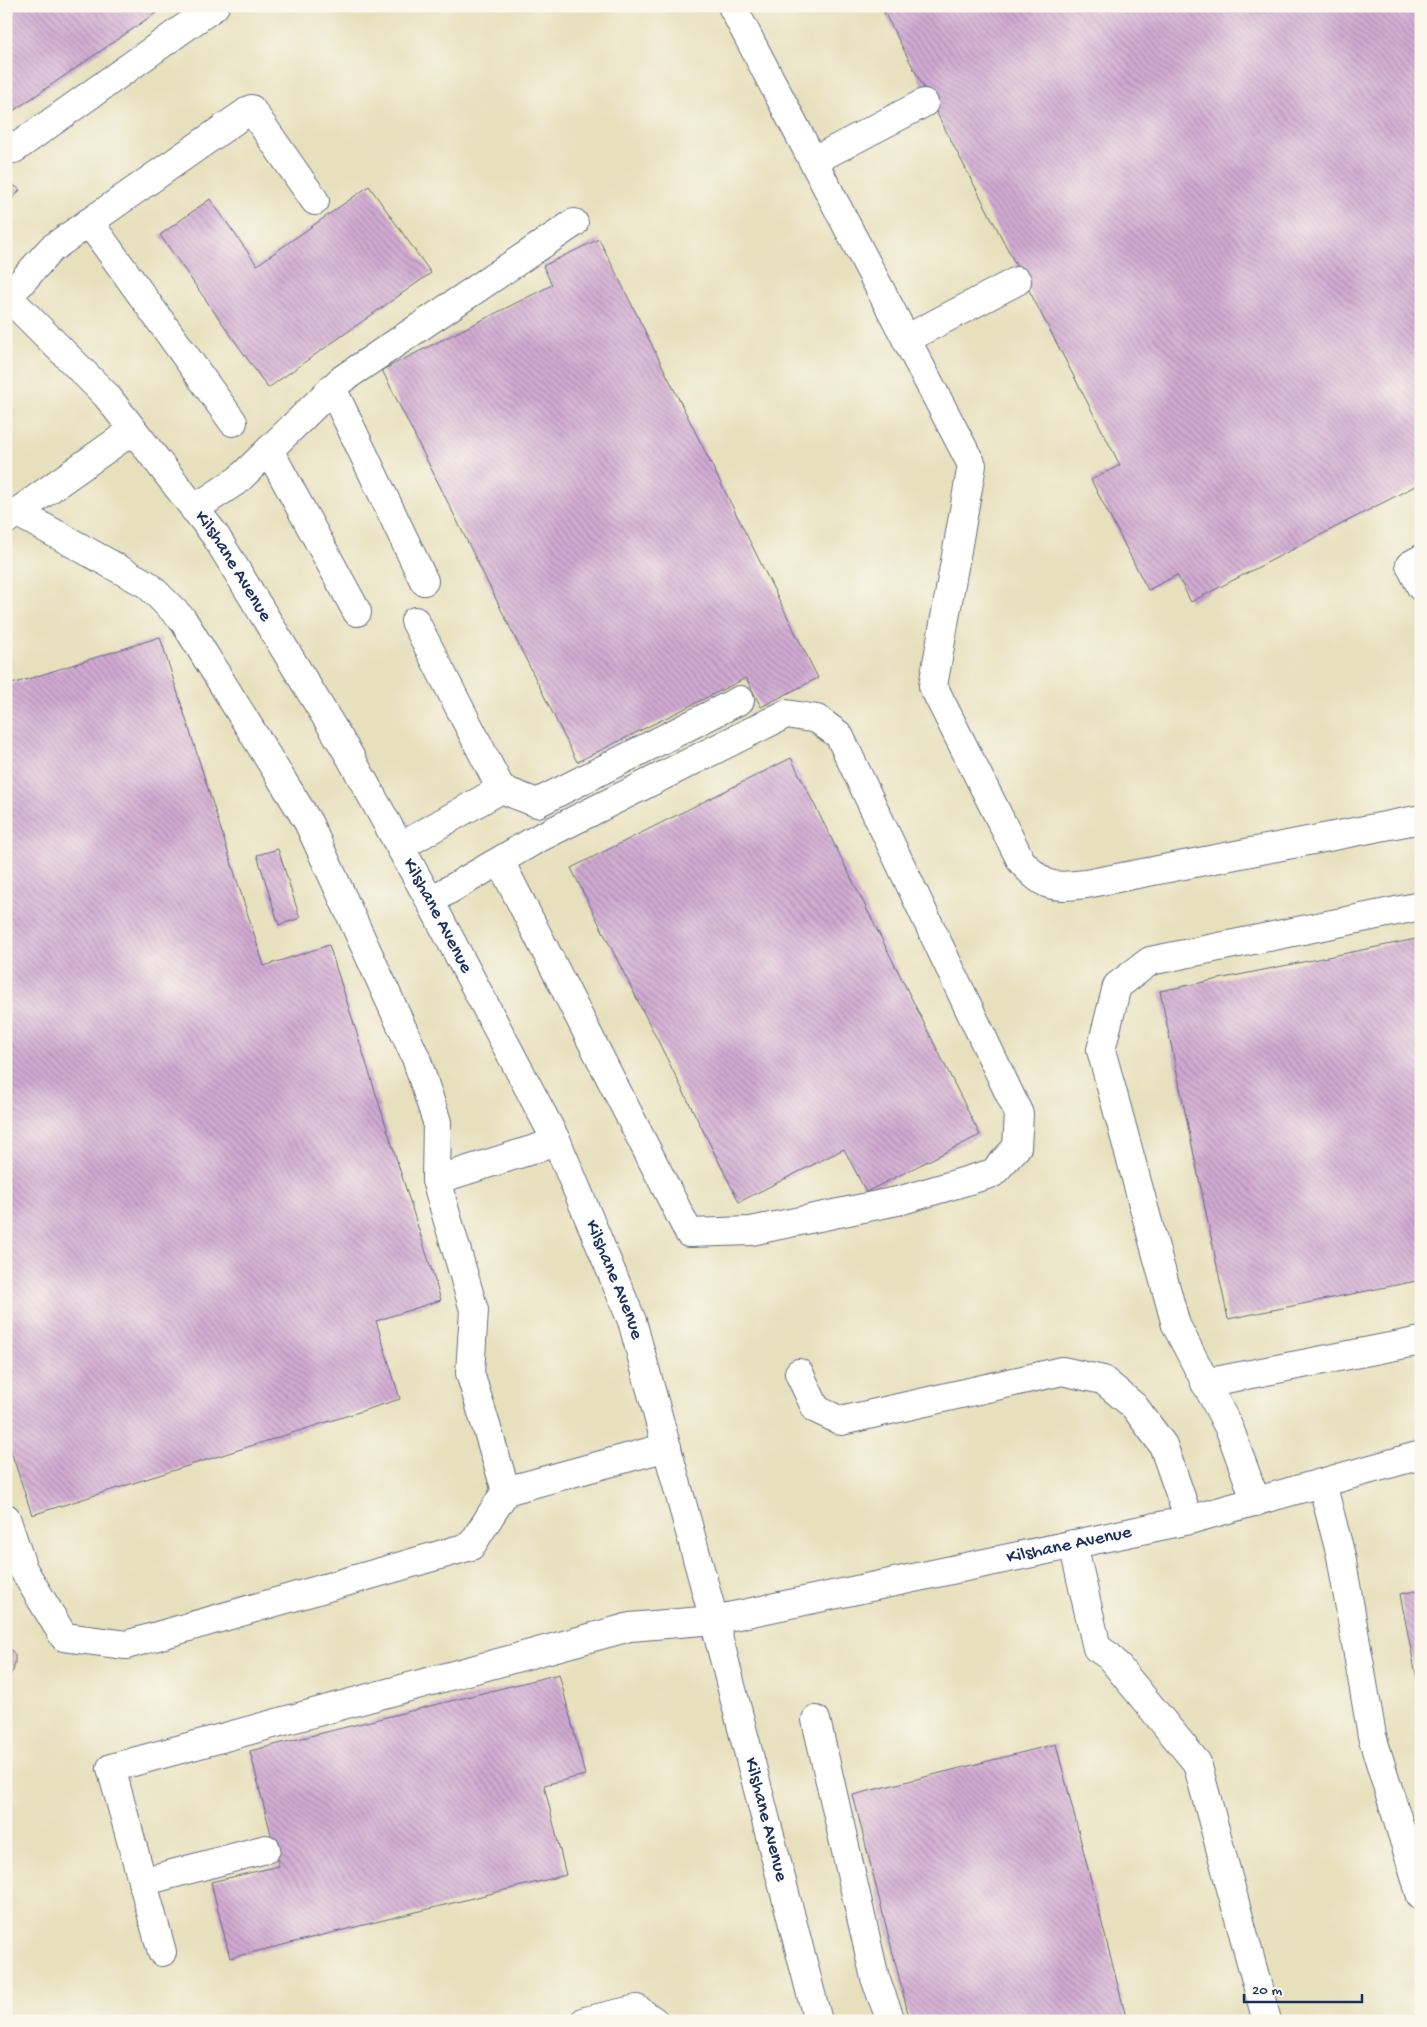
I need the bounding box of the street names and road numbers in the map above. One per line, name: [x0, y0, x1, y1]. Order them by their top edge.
street label: Kilshane Avenue: [189, 506, 277, 626]
street label: Kilshane Avenue: [397, 854, 478, 977]
street label: Kilshane Avenue: [579, 1217, 648, 1342]
street label: Kilshane Avenue: [1005, 1521, 1134, 1570]
street label: Kilshane Avenue: [739, 1755, 793, 1884]

